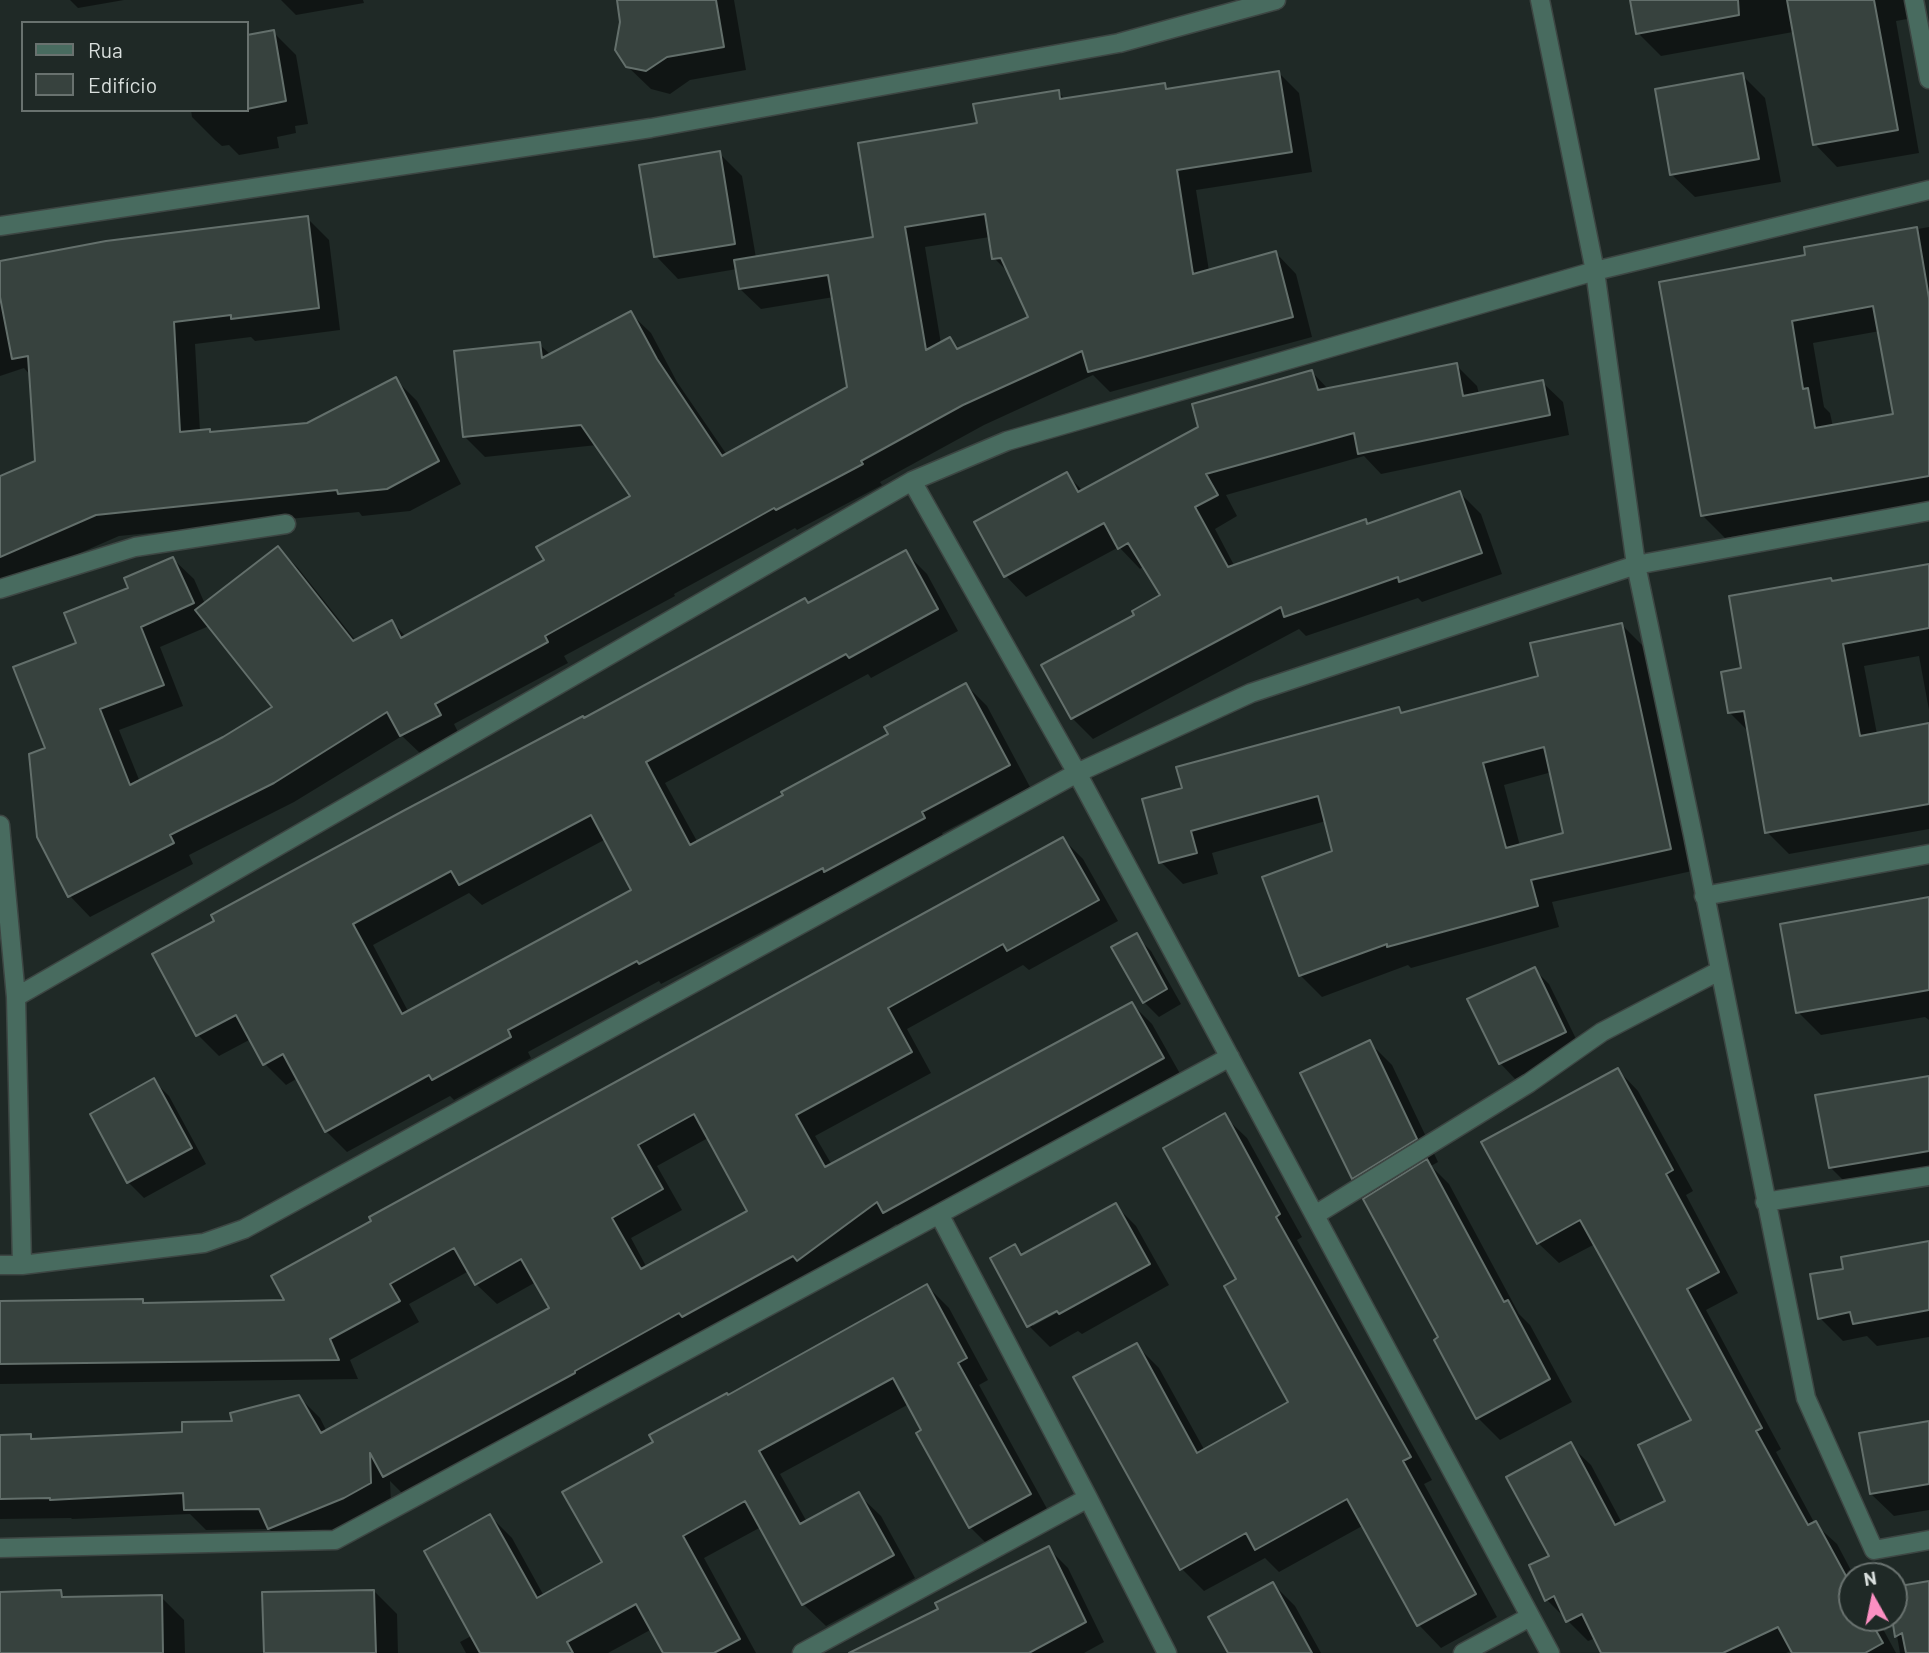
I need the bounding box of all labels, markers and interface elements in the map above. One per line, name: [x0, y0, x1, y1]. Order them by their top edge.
legend: [21, 21, 248, 112]
text: Rua: [88, 37, 123, 62]
text: Edifício: [88, 72, 157, 97]
north arrow: [1838, 1562, 1908, 1632]
text: N: [1862, 1565, 1878, 1590]

